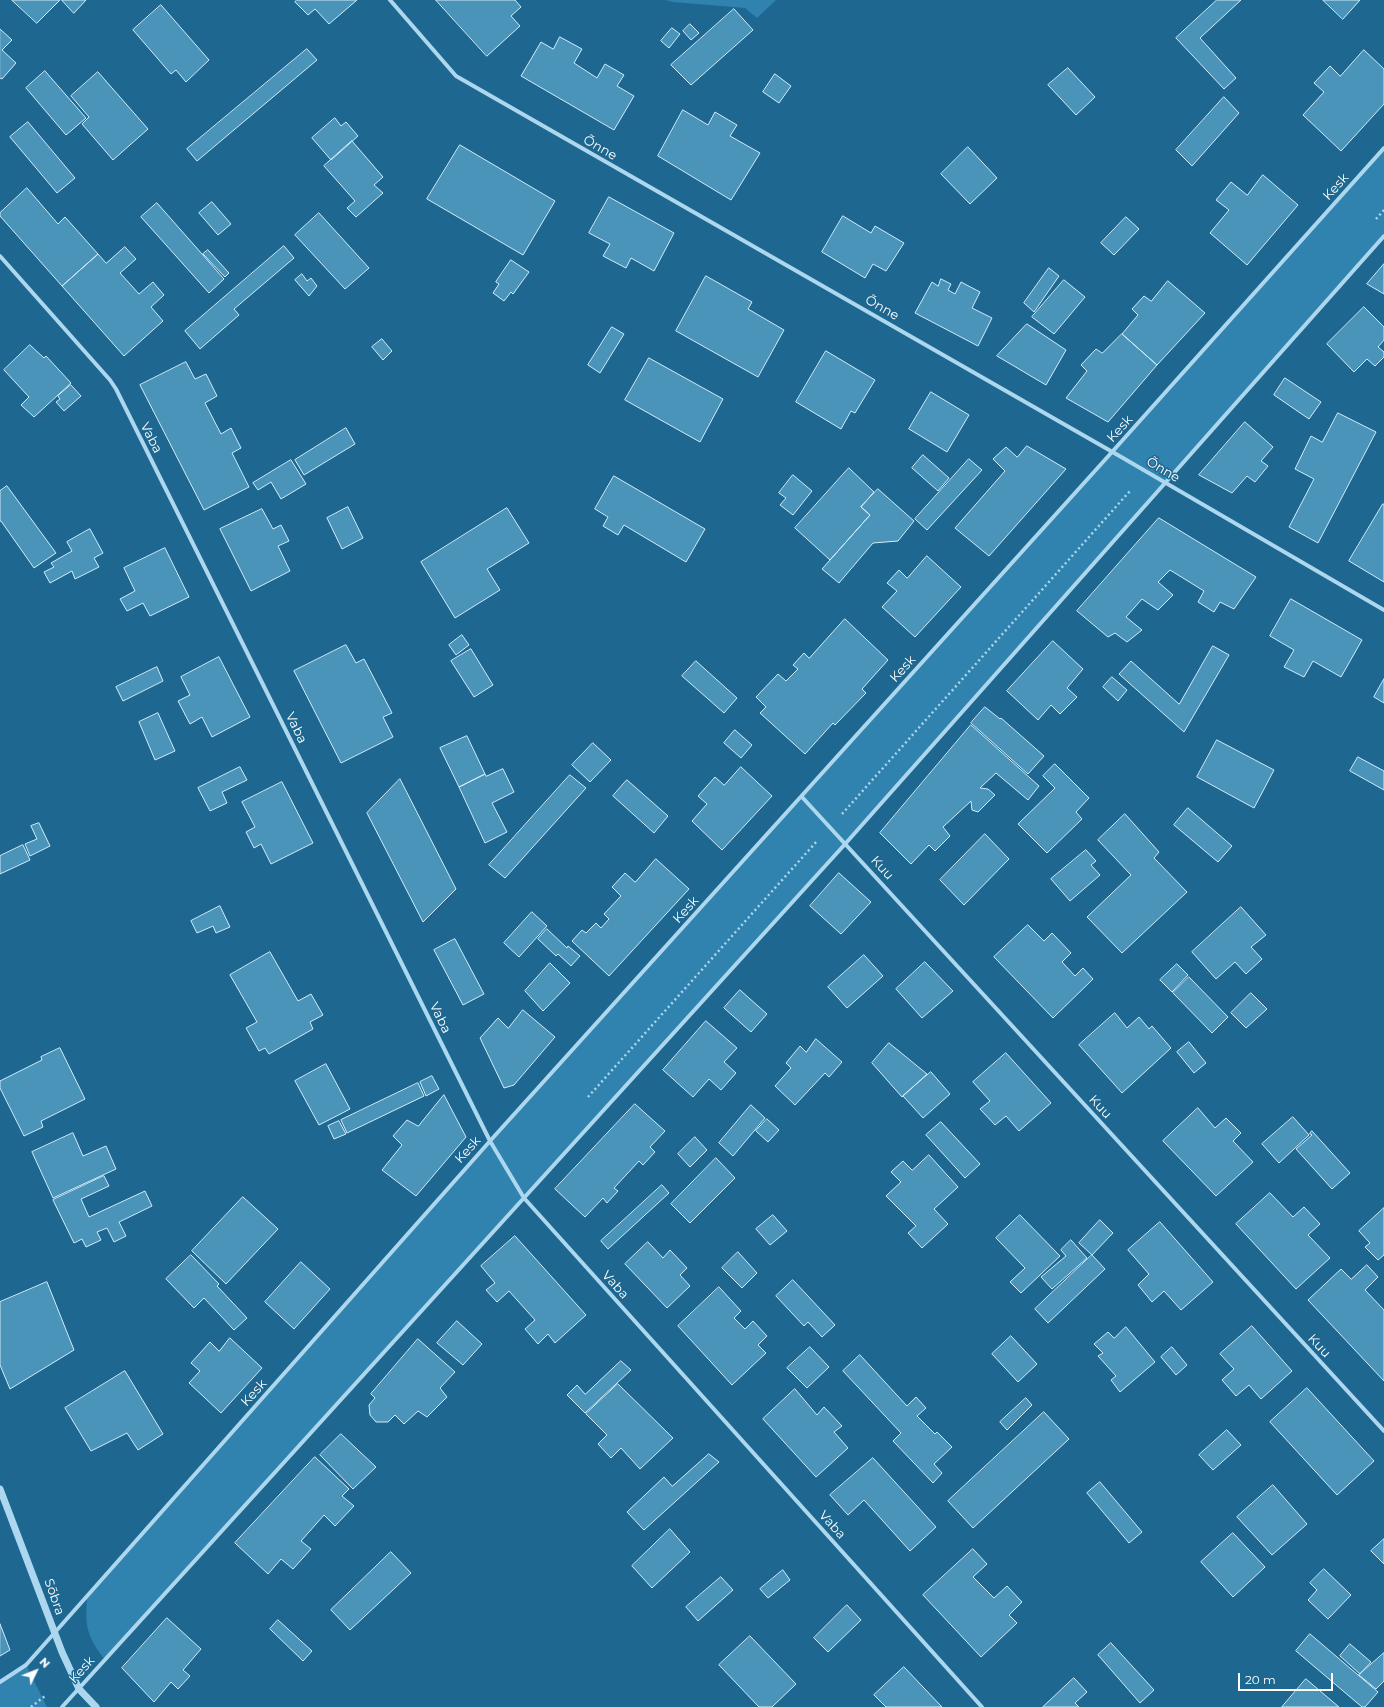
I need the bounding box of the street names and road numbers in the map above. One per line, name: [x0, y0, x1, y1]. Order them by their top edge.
street label: Õnne: [580, 132, 620, 164]
street label: Kesk: [1320, 170, 1352, 204]
street label: Õnne: [862, 292, 902, 324]
street label: Kesk: [1104, 412, 1136, 446]
street label: Vaba: [137, 420, 165, 456]
street label: Õnne: [1143, 454, 1183, 486]
street label: Kesk: [887, 652, 919, 686]
street label: Vaba: [282, 710, 310, 746]
street label: Kuu: [867, 853, 897, 883]
street label: Kesk: [670, 893, 702, 927]
street label: Vaba: [426, 1000, 454, 1036]
street label: Kuu: [1085, 1092, 1115, 1122]
street label: Kesk: [452, 1133, 484, 1167]
street label: Vaba: [598, 1268, 632, 1302]
street label: Kuu: [1304, 1331, 1334, 1361]
street label: Kesk: [238, 1376, 270, 1410]
street label: Vaba: [815, 1508, 849, 1542]
street label: Sõbra: [41, 1577, 67, 1617]
street label: Kesk: [66, 1653, 98, 1687]

